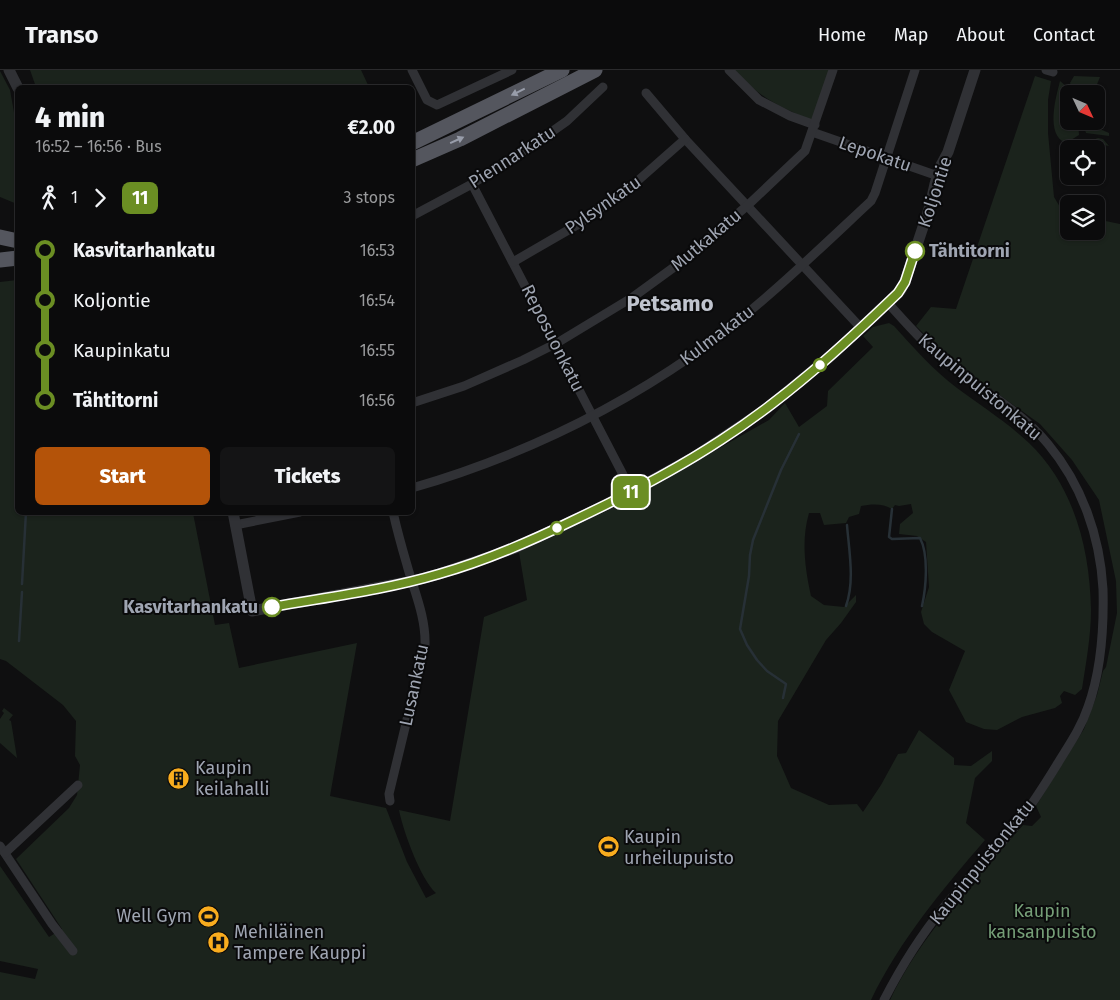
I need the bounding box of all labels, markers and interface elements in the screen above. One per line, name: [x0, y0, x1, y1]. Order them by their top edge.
text: Transo: [25, 21, 99, 49]
text: Home: [818, 24, 866, 46]
text: Map: [894, 24, 928, 46]
text: About: [956, 24, 1005, 46]
text: Contact: [1033, 24, 1095, 46]
north arrow: [1060, 85, 1105, 130]
map controls: [1060, 85, 1105, 240]
one-way arrow: [511, 88, 526, 96]
text: 4 min: [35, 101, 105, 134]
text: €2.00: [348, 116, 395, 139]
street label: Piennarkatu: [465, 121, 559, 193]
street label: Lepokatu: [836, 131, 914, 177]
one-way arrow: [450, 136, 464, 144]
text: 16:52 – 16:56 · Bus: [35, 137, 162, 156]
button: locate: [1060, 140, 1105, 185]
street label: Koljontie: [913, 154, 957, 230]
street label: Pylsynkatu: [561, 171, 645, 239]
icon: walk: [35, 184, 63, 212]
icon: forward: [86, 184, 114, 212]
text: 11: [132, 187, 148, 209]
text: 1: [71, 188, 78, 207]
text: 3 stops: [343, 188, 395, 207]
button: layers: [1060, 195, 1105, 240]
street label: Mutkakatu: [666, 204, 746, 276]
text: Kasvitarhankatu: [73, 239, 215, 262]
place label: Tähtitorni: [929, 240, 1010, 262]
text: 16:53: [360, 241, 395, 260]
marker: Tähtitorni: [905, 241, 925, 261]
street label: Reposuonkatu: [517, 281, 589, 395]
text: Koljontie: [73, 289, 151, 312]
district label: Petsamo: [626, 290, 714, 317]
text: 16:54: [359, 291, 395, 310]
street label: Kulmakatu: [676, 300, 758, 370]
street label: Kaupinpuistonkatu: [914, 329, 1046, 445]
text: Kaupinkatu: [73, 339, 171, 362]
text: 16:55: [360, 341, 395, 360]
unlabelled marker: [813, 358, 827, 372]
text: Tähtitorni: [73, 389, 158, 412]
text: 16:56: [359, 391, 395, 410]
button: Start: [35, 447, 210, 505]
button: Tickets: [220, 447, 395, 505]
line badge: 11: [608, 476, 654, 508]
text: 11: [623, 481, 639, 503]
unlabelled marker: [550, 521, 564, 535]
place label: Kasvitarhankatu: [123, 596, 258, 618]
marker: Kasvitarhankatu: [262, 597, 282, 617]
street label: Lusankatu: [395, 642, 433, 728]
place label: Kaupin keilahalli: [195, 757, 270, 800]
building icon: Kaupin keilahalli: [167, 766, 191, 790]
street label: Kaupinpuistonkatu: [925, 795, 1039, 929]
place label: Kaupin urheilupuisto: [624, 826, 734, 869]
sports icon: Kaupin urheilupuisto: [596, 835, 620, 859]
park label: Kaupin kansanpuisto: [987, 900, 1097, 943]
sports icon: Well Gym: [196, 904, 220, 928]
place label: Well Gym: [117, 905, 192, 927]
place label: Mehiläinen Tampere Kauppi: [234, 921, 366, 964]
hospital icon: Mehiläinen Tampere Kauppi: [206, 930, 230, 954]

